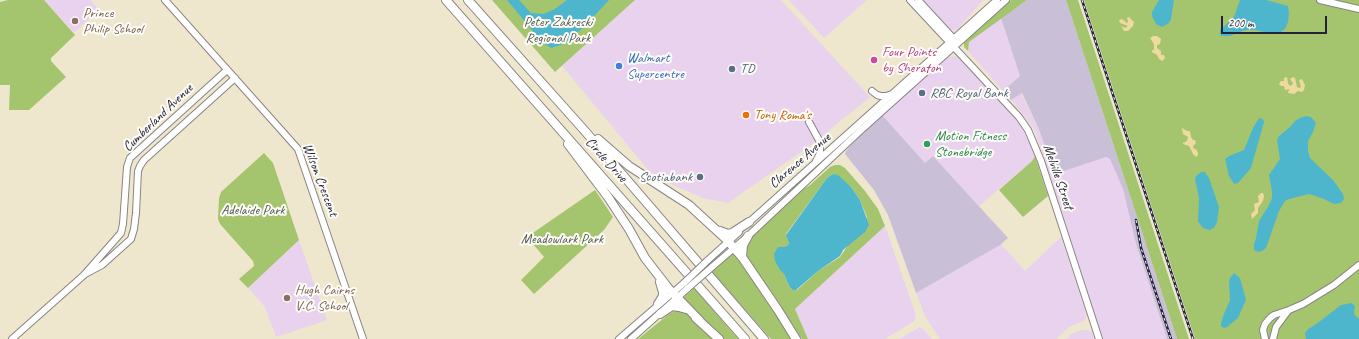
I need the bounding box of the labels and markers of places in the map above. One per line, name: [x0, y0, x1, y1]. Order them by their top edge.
place label: Prince Philip School: [83, 5, 143, 38]
marker: Prince Philip School: [70, 16, 80, 26]
place label: Four Points by Sheraton: [882, 44, 941, 76]
place label: Walmart Supercentre: [627, 50, 684, 82]
marker: Four Points by Sheraton: [869, 55, 879, 65]
marker: Walmart Supercentre: [614, 61, 624, 71]
place label: TD: [740, 61, 755, 77]
marker: TD: [727, 64, 737, 74]
place label: RBC Royal Bank: [930, 85, 1008, 101]
marker: RBC Royal Bank: [917, 88, 927, 98]
place label: Tony Roma's: [754, 107, 811, 123]
marker: Tony Roma's: [741, 110, 751, 120]
place label: Motion Fitness Stonebridge: [935, 128, 1006, 160]
marker: Motion Fitness Stonebridge: [922, 139, 932, 149]
place label: Scotiabank: [639, 169, 692, 185]
marker: Scotiabank: [695, 172, 705, 182]
place label: Hugh Cairns V.C. School: [295, 282, 354, 314]
marker: Hugh Cairns V.C. School: [282, 293, 292, 303]

